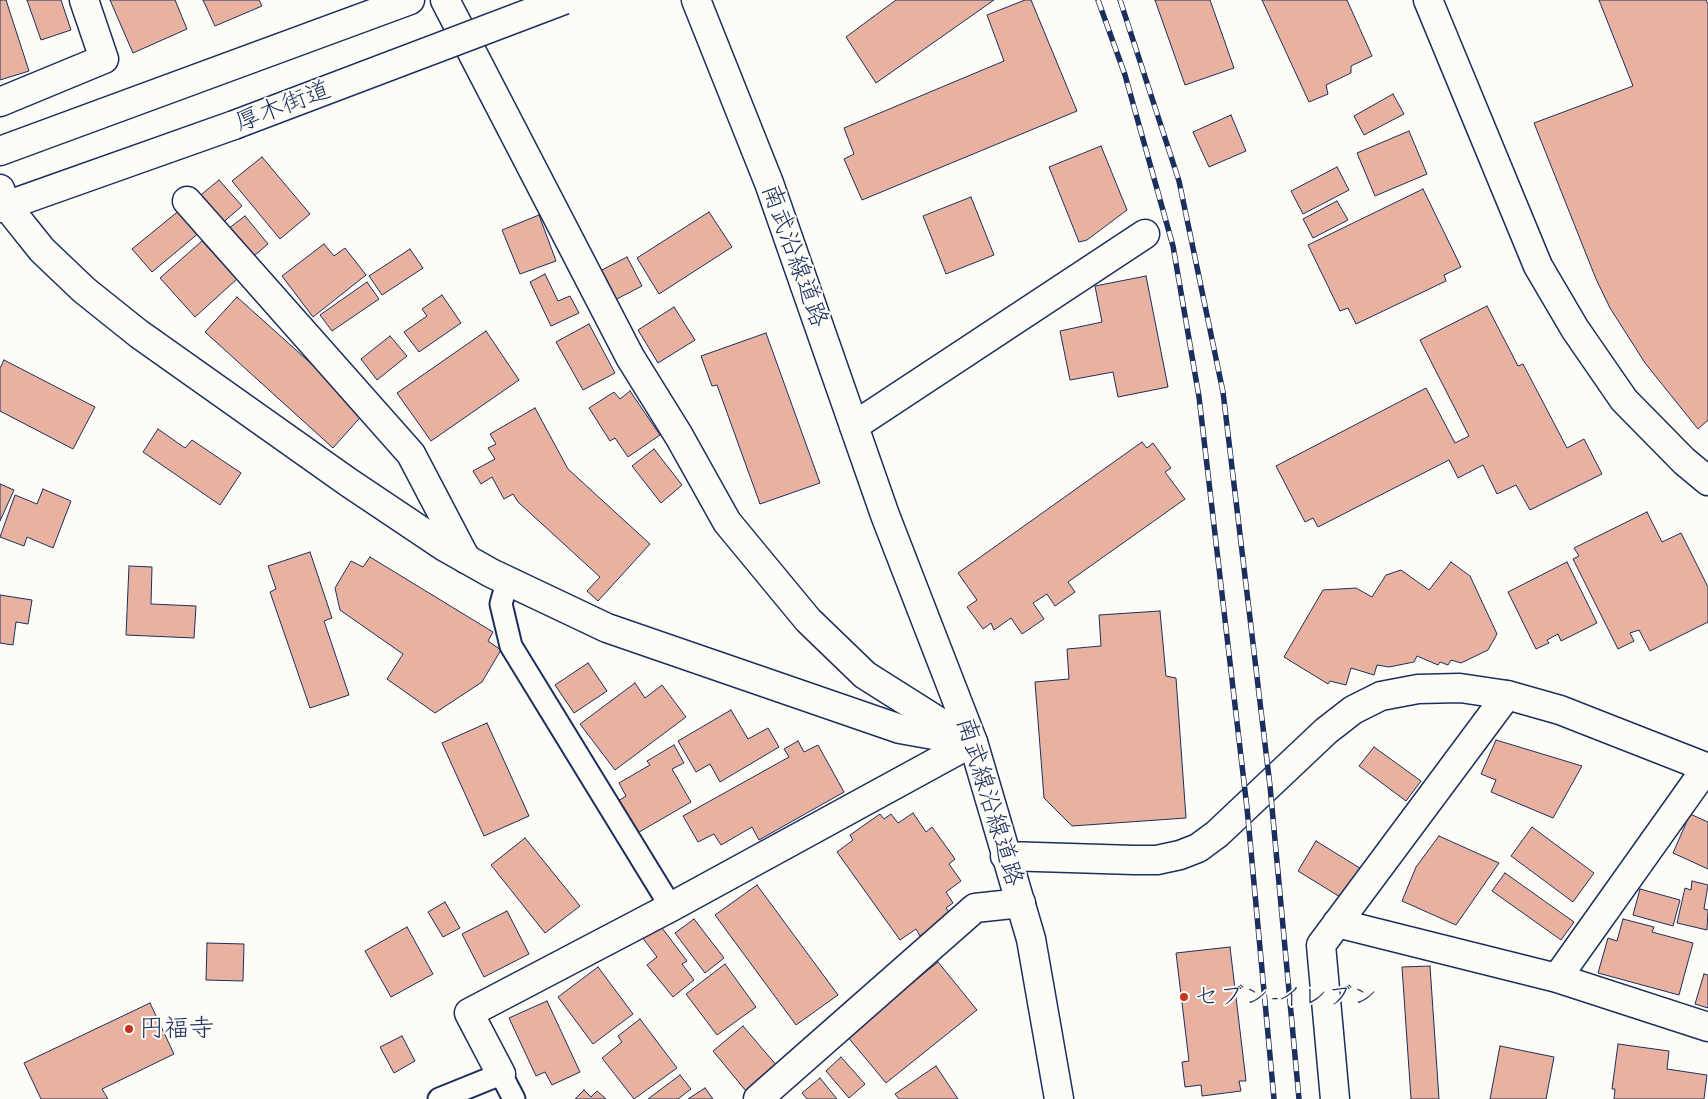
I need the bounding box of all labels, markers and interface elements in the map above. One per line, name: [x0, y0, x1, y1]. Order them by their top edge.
street label: 厚木街道: [231, 75, 335, 139]
street label: 南武沿線道路: [754, 180, 834, 332]
street label: 南武線沿線道路: [949, 714, 1029, 890]
place label: セブン-イレブン: [1194, 982, 1377, 1012]
marker: セブン-イレブン: [1178, 991, 1190, 1003]
place label: 円福寺: [139, 1014, 214, 1044]
marker: 円福寺: [123, 1023, 135, 1035]

